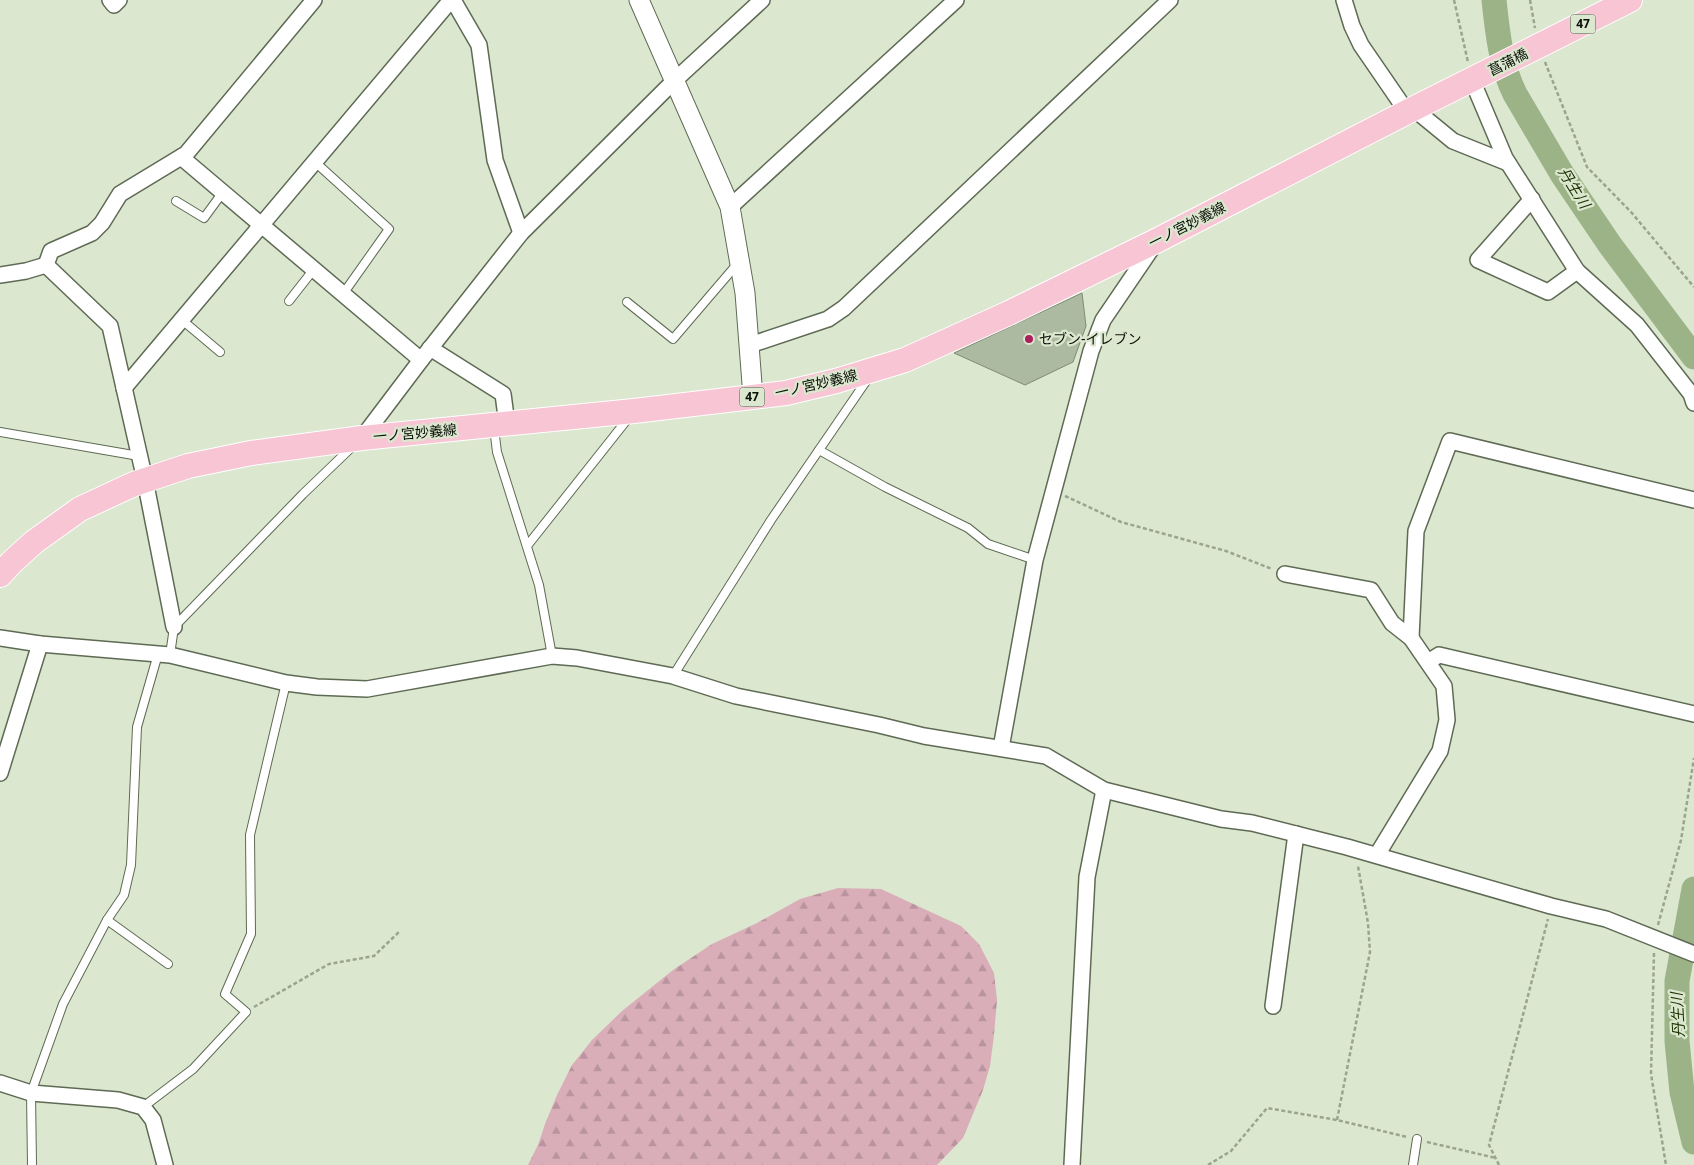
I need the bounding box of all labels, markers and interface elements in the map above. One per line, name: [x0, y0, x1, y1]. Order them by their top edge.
road number: 47: [1570, 14, 1596, 34]
street label: 菖蒲橋: [1485, 44, 1531, 80]
water label: 丹生川: [1554, 163, 1596, 214]
street label: 一ノ宮妙義線: [1145, 197, 1229, 252]
place label: セブン-イレブン: [1039, 329, 1142, 348]
marker: セブン-イレブン: [1023, 333, 1035, 345]
street label: 一ノ宮妙義線: [773, 365, 859, 402]
road number: 47: [740, 388, 764, 407]
street label: 一ノ宮妙義線: [372, 419, 458, 446]
water label: 丹生川: [1666, 990, 1688, 1038]

